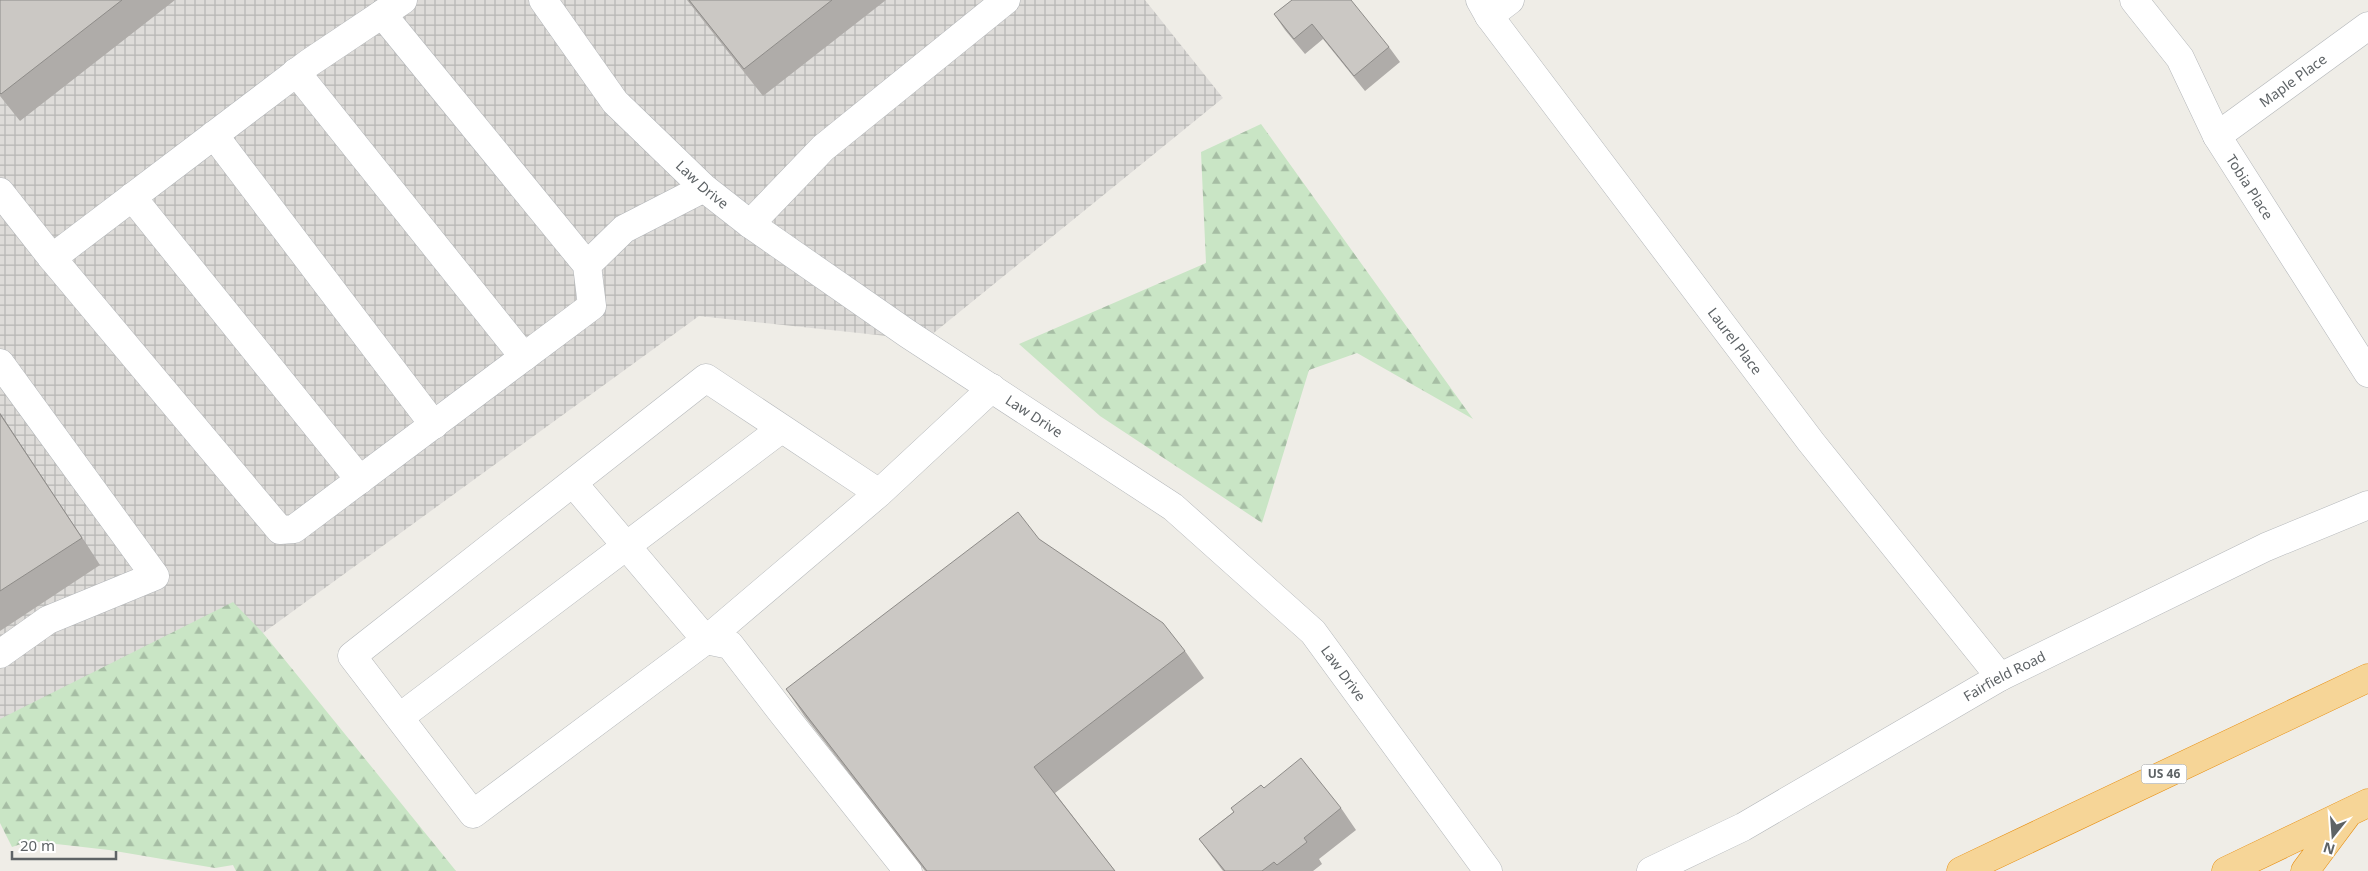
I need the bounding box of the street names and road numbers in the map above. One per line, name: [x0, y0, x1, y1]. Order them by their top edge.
street label: Maple Place: [2255, 49, 2330, 111]
street label: Tobia Place: [2222, 151, 2278, 223]
street label: Law Drive: [672, 156, 733, 213]
street label: Laurel Place: [1704, 304, 1767, 378]
street label: Law Drive: [1002, 390, 1067, 441]
street label: Law Drive: [1317, 641, 1370, 705]
street label: Fairfield Road: [1960, 646, 2049, 705]
road number: US 46: [2142, 764, 2186, 784]

